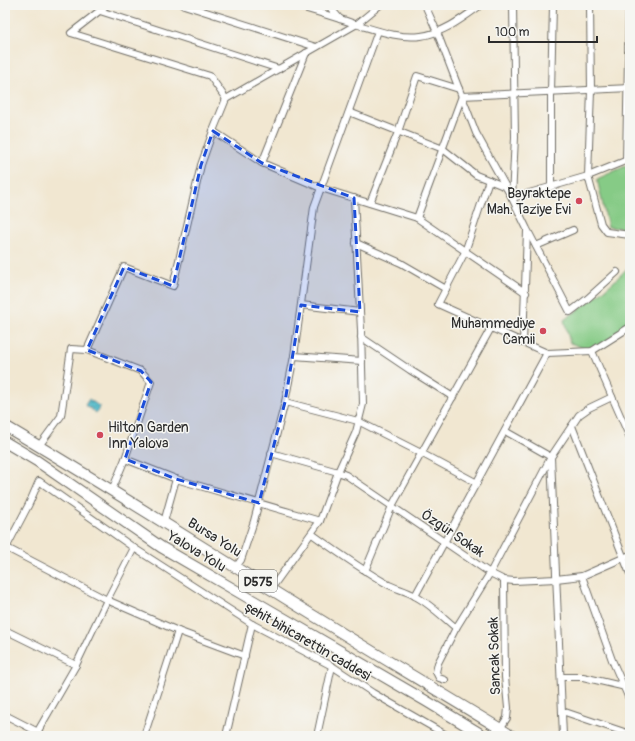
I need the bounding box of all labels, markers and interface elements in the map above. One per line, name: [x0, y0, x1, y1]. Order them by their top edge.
scale bar: [489, 18, 597, 44]
text: 100 m: [495, 25, 530, 40]
place label: Bayraktepe Mah. Taziye Evi: [487, 185, 571, 218]
marker: Bayraktepe Mah. Taziye Evi: [574, 196, 584, 206]
place label: Muhammediye Camii: [451, 315, 535, 348]
marker: Muhammediye Camii: [538, 326, 548, 336]
place label: Hilton Garden Inn Yalova: [108, 419, 189, 452]
marker: Hilton Garden Inn Yalova: [95, 430, 105, 440]
street label: Özgür Sokak: [418, 505, 488, 561]
street label: Bursa Yolu: [185, 514, 245, 561]
street label: Yalova Yolu: [163, 527, 229, 576]
road number: D575: [239, 570, 277, 592]
street label: şehit bihicarettin caddesi: [242, 598, 374, 685]
street label: Sancak Sokak: [485, 616, 504, 696]

